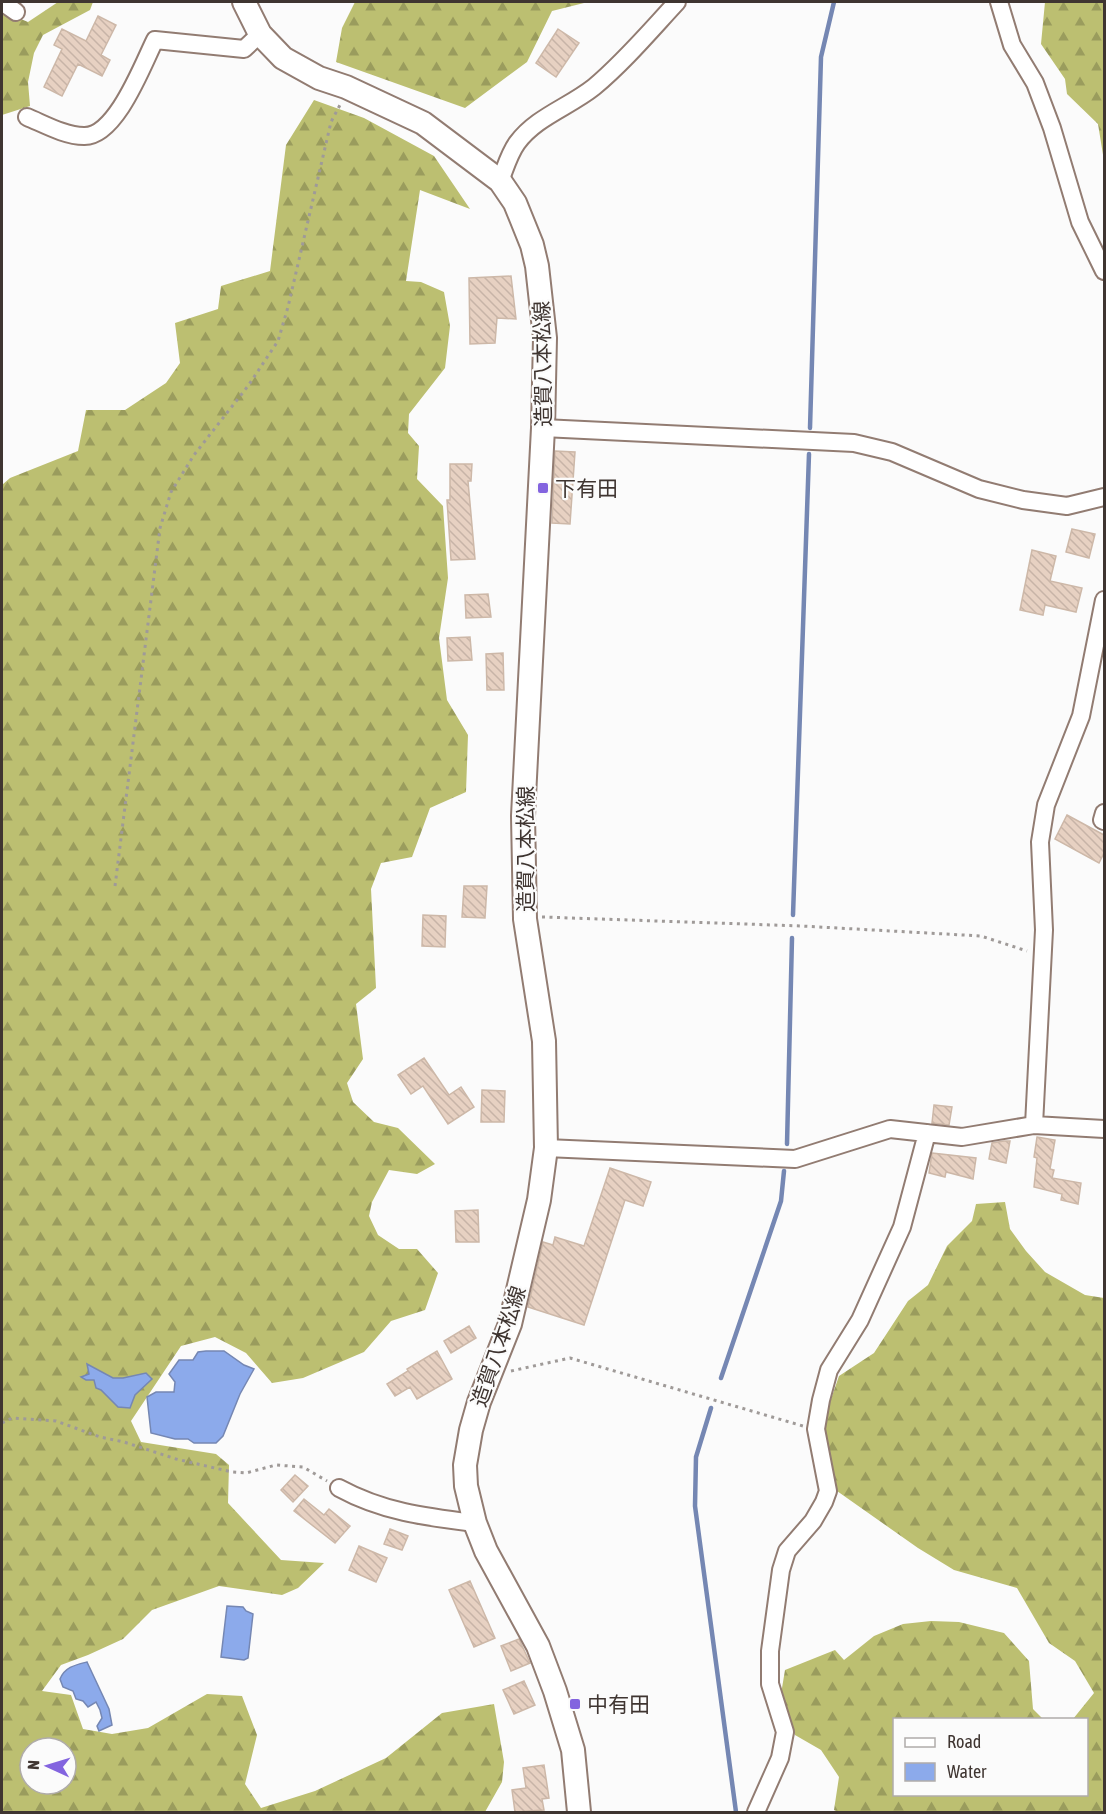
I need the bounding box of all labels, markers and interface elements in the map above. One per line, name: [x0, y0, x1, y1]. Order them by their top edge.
street label: 造賀八本松線: [529, 301, 555, 427]
place label: 下有田: [555, 476, 618, 500]
marker: 下有田: [536, 481, 550, 495]
street label: 造賀八本松線: [513, 786, 537, 912]
street label: 造賀八本松線: [466, 1283, 530, 1409]
place label: 中有田: [587, 1692, 650, 1716]
marker: 中有田: [568, 1697, 582, 1711]
legend: [893, 1718, 1088, 1796]
text: Road: [947, 1731, 981, 1752]
north arrow: [18, 1736, 78, 1796]
text: N: [24, 1760, 42, 1770]
text: Water: [947, 1761, 987, 1782]

